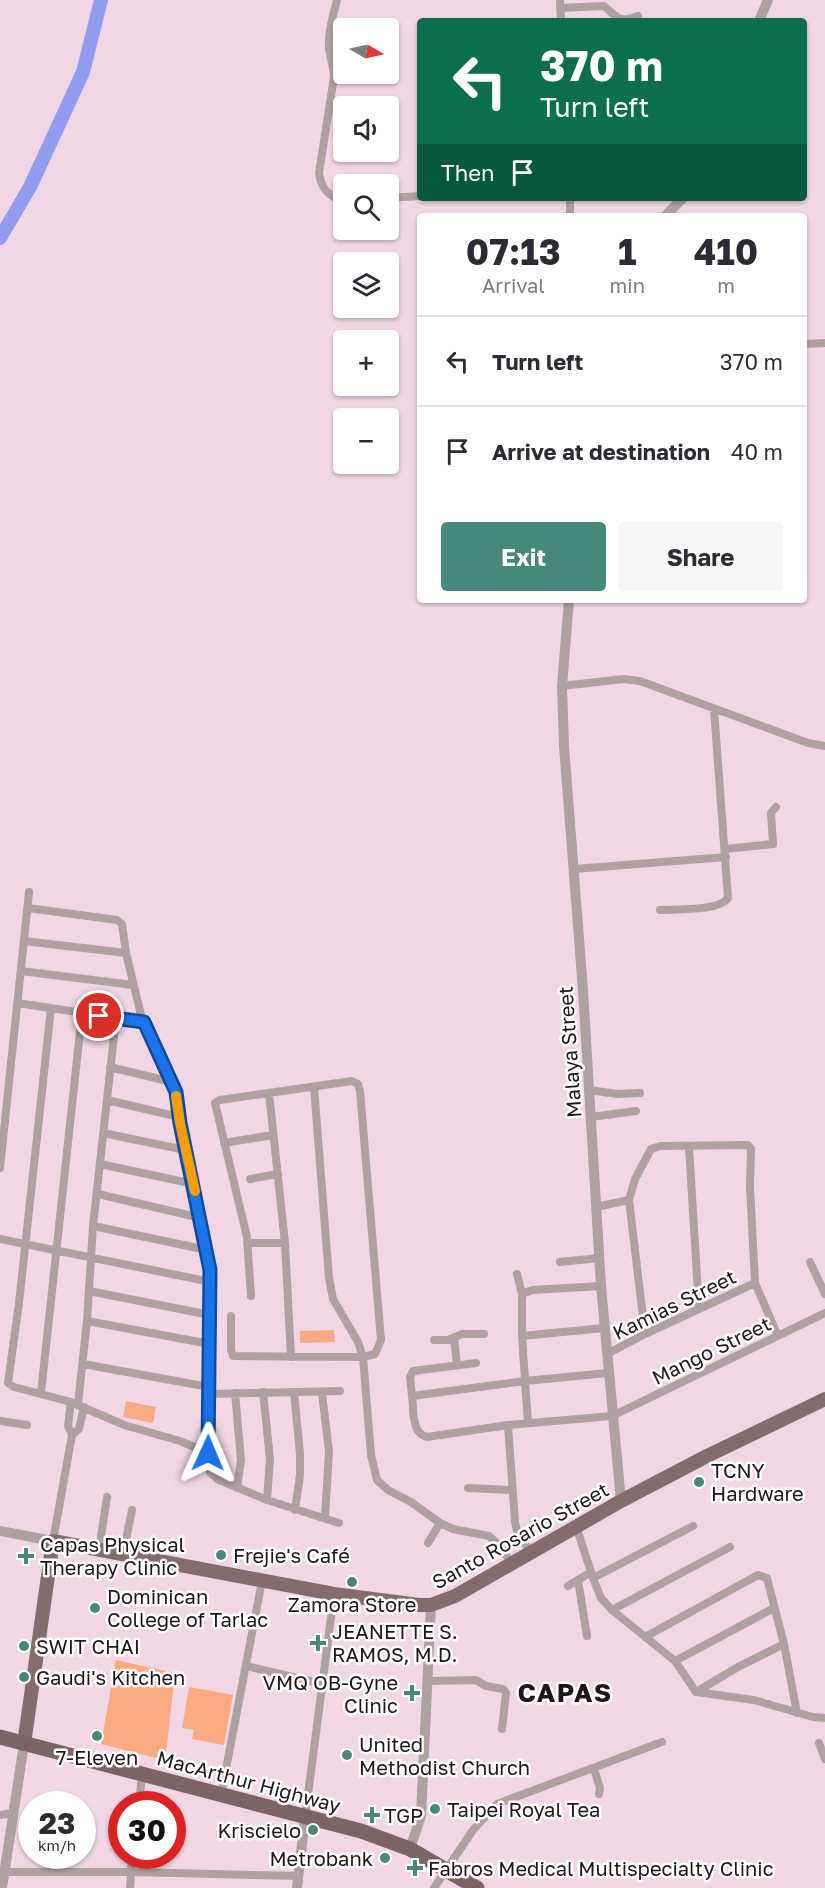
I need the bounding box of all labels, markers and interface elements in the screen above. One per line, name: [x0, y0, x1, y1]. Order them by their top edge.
north arrow: [333, 18, 399, 84]
map controls: [333, 18, 399, 474]
text: 370 m: [540, 40, 663, 90]
icon: left: [441, 42, 519, 120]
text: Turn left: [540, 91, 649, 123]
button: sound: [333, 96, 399, 162]
icon: arrive: [506, 156, 539, 189]
text: Then: [441, 159, 494, 186]
button: search: [333, 174, 399, 240]
text: 07:13: [466, 230, 561, 273]
text: 1: [618, 230, 637, 273]
text: 410: [694, 230, 758, 273]
button: layers: [333, 252, 399, 318]
text: Arrival: [482, 273, 545, 297]
text: min: [610, 273, 645, 297]
text: m: [717, 273, 735, 297]
button: +: [333, 330, 399, 396]
icon: left: [441, 345, 474, 378]
text: Turn left: [492, 348, 583, 375]
text: 370 m: [720, 348, 783, 375]
button: −: [333, 408, 399, 474]
icon: arrive: [441, 435, 474, 468]
text: Arrive at destination: [492, 438, 710, 465]
text: 40 m: [731, 438, 783, 465]
button: Exit: [441, 522, 606, 591]
button: Share: [618, 522, 783, 591]
street label: Malaya Street: [552, 985, 586, 1119]
pin: [73, 990, 124, 1041]
icon: arrive: [82, 999, 115, 1032]
street label: Kamias Street: [608, 1264, 740, 1344]
street label: Mango Street: [648, 1311, 774, 1389]
position arrow: [176, 1421, 240, 1485]
place label: TCNY Hardware: [711, 1458, 804, 1505]
marker: TCNY Hardware: [692, 1475, 706, 1489]
street label: Santo Rosario Street: [428, 1477, 612, 1593]
place label: Capas Physical Therapy Clinic: [40, 1532, 185, 1579]
place label: Frejie's Café: [233, 1543, 350, 1567]
marker: Capas Physical Therapy Clinic: [17, 1547, 35, 1565]
marker: Frejie's Café: [214, 1548, 228, 1562]
marker: Zamora Store: [345, 1575, 359, 1589]
place label: Dominican College of Tarlac: [107, 1584, 268, 1631]
place label: Zamora Store: [288, 1592, 416, 1616]
marker: Dominican College of Tarlac: [88, 1601, 102, 1615]
place label: JEANETTE S. RAMOS, M.D.: [332, 1619, 458, 1666]
place label: SWIT CHAI: [36, 1634, 140, 1658]
marker: JEANETTE S. RAMOS, M.D.: [309, 1634, 327, 1652]
marker: SWIT CHAI: [17, 1639, 31, 1653]
place label: Gaudi's Kitchen: [36, 1665, 185, 1689]
marker: Gaudi's Kitchen: [17, 1670, 31, 1684]
place label: VMQ OB-Gyne Clinic: [263, 1670, 398, 1717]
district label: CAPAS: [517, 1677, 613, 1708]
marker: VMQ OB-Gyne Clinic: [403, 1684, 421, 1702]
marker: 7-Eleven: [90, 1729, 104, 1743]
place label: United Methodist Church: [359, 1732, 530, 1779]
place label: 7-Eleven: [56, 1745, 138, 1769]
street label: MacArthur Highway: [155, 1745, 343, 1817]
marker: United Methodist Church: [340, 1748, 354, 1762]
speed limit sign: 30: [108, 1791, 186, 1869]
place label: Taipei Royal Tea: [447, 1797, 600, 1821]
marker: Taipei Royal Tea: [428, 1802, 442, 1816]
place label: TGP: [384, 1803, 423, 1827]
text: 23: [39, 1805, 75, 1841]
marker: TGP: [365, 1808, 379, 1822]
place label: Kriscielo: [217, 1818, 301, 1842]
marker: Kriscielo: [306, 1823, 320, 1837]
text: km/h: [38, 1836, 76, 1854]
place label: Metrobank: [269, 1846, 373, 1870]
marker: Metrobank: [378, 1851, 392, 1865]
place label: Fabros Medical Multispecialty Clinic: [428, 1856, 774, 1880]
marker: Fabros Medical Multispecialty Clinic: [406, 1859, 424, 1877]

